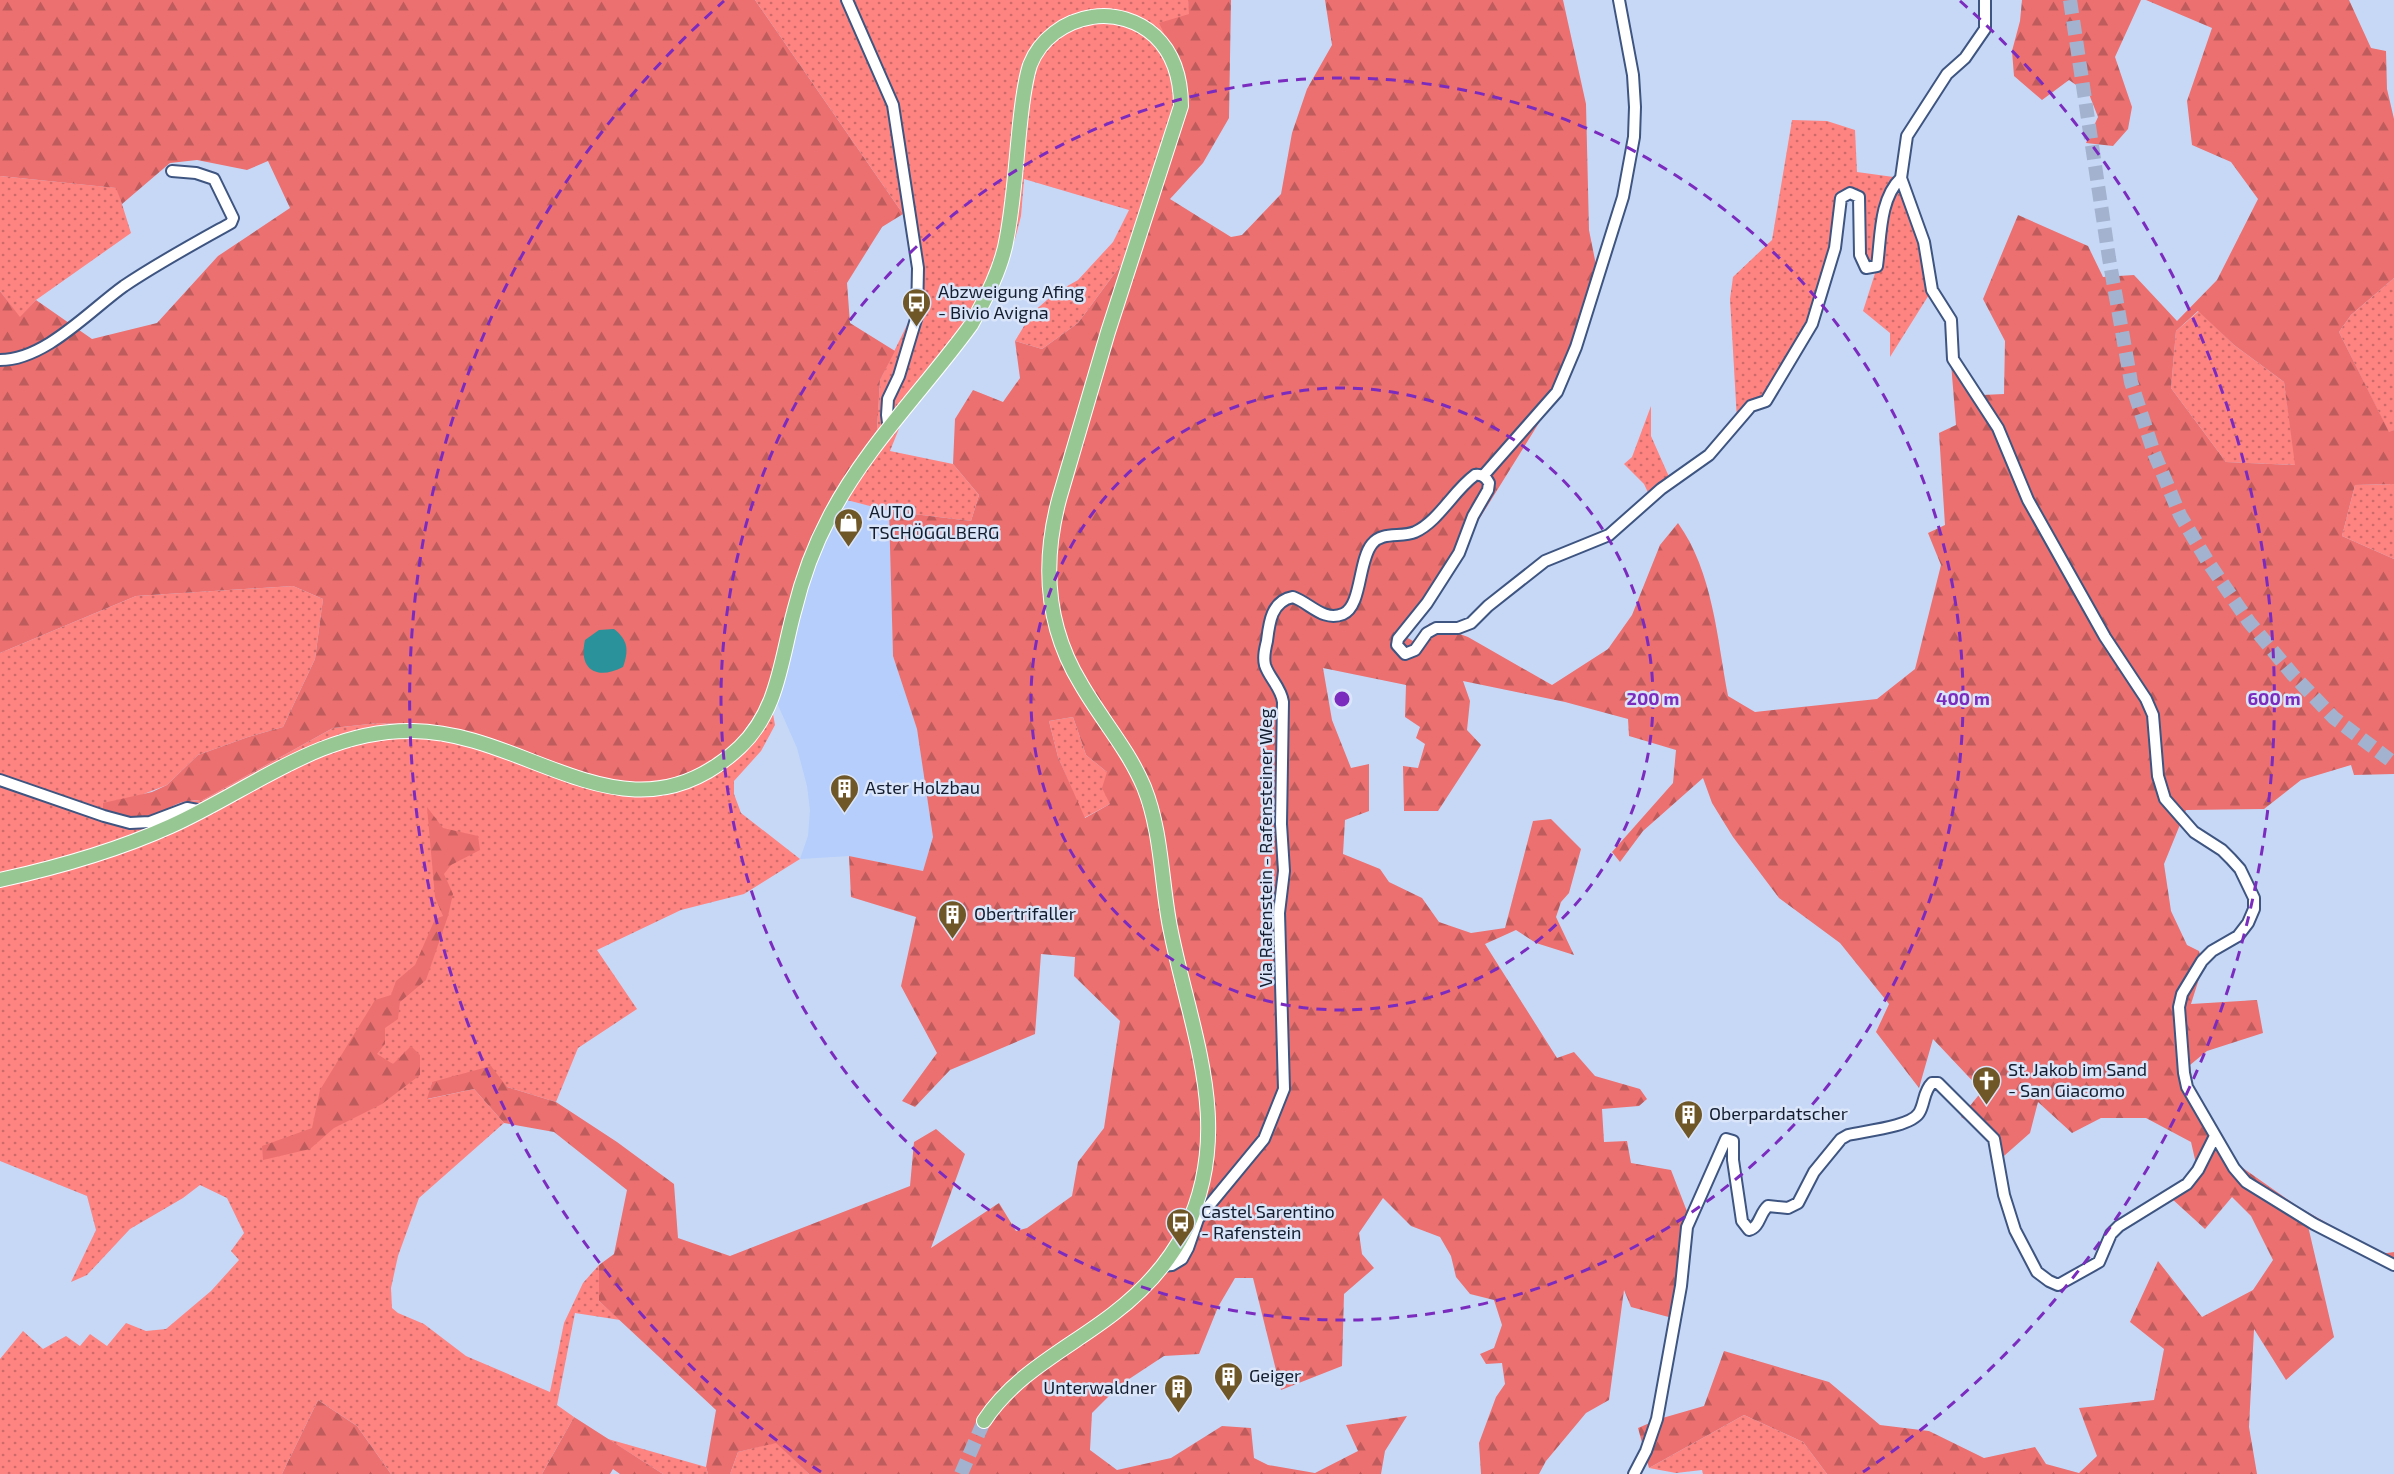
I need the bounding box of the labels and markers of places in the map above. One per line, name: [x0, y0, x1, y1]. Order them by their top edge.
place label: Abzweigung Afing - Bivio Avigna: [938, 280, 1084, 323]
bus stop icon: Abzweigung Afing - Bivio Avigna: [901, 286, 933, 328]
place label: AUTO TSCHÖGGLBERG: [869, 500, 999, 543]
shop icon: AUTO TSCHÖGGLBERG: [832, 506, 864, 548]
centre of rings: [1332, 689, 1352, 709]
building icon: Aster Holzbau: [828, 772, 860, 814]
place label: Aster Holzbau: [865, 776, 980, 798]
building icon: Obertrifaller: [937, 898, 969, 940]
place label: Obertrifaller: [974, 902, 1076, 924]
place label: St. Jakob im Sand - San Giacomo: [2008, 1058, 2147, 1101]
church icon: St. Jakob im Sand - San Giacomo: [1971, 1064, 2003, 1106]
building icon: Oberpardatscher: [1672, 1098, 1704, 1140]
place label: Oberpardatscher: [1709, 1102, 1848, 1124]
place label: Castel Sarentino - Rafenstein: [1201, 1200, 1335, 1243]
bus stop icon: Castel Sarentino - Rafenstein: [1164, 1206, 1196, 1248]
building icon: Geiger: [1212, 1360, 1244, 1402]
place label: Geiger: [1249, 1364, 1301, 1386]
building icon: Unterwaldner: [1162, 1372, 1194, 1414]
place label: Unterwaldner: [1043, 1376, 1157, 1398]

